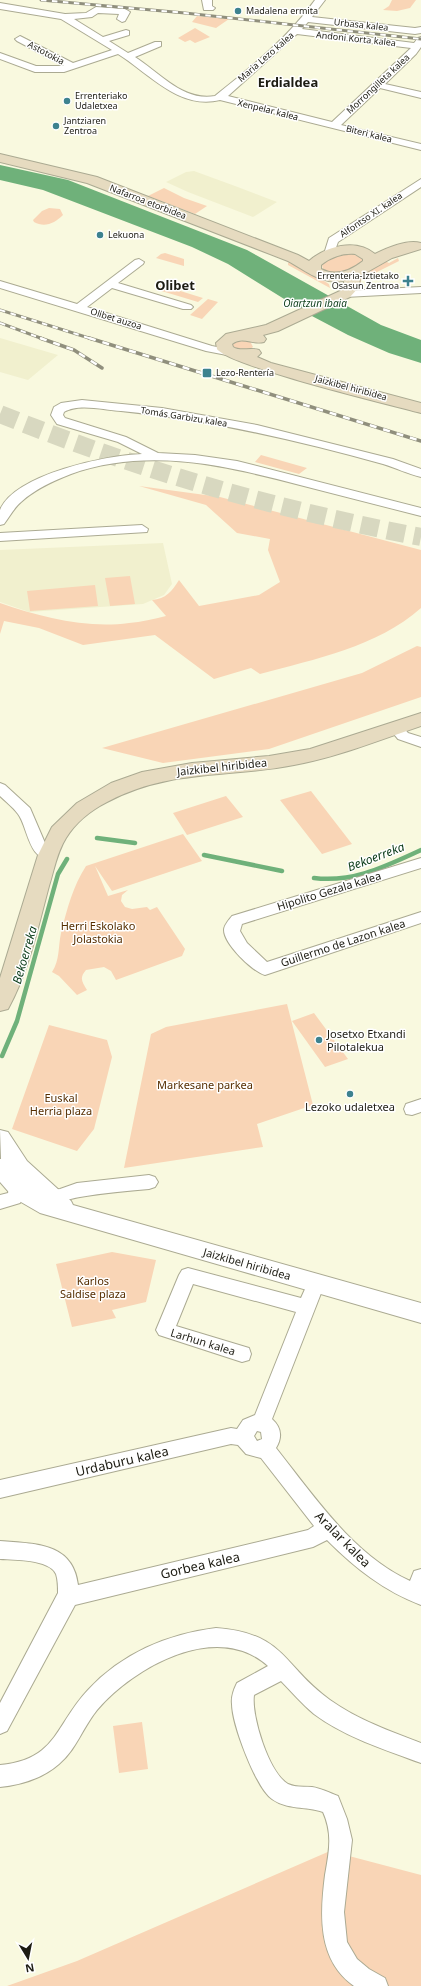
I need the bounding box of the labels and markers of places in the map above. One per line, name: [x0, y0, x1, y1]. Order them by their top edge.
place label: Madalena ermita: [246, 4, 318, 17]
marker: Madalena ermita: [233, 6, 243, 16]
place label: Errenteriako Udaletxea: [75, 89, 128, 112]
marker: Errenteriako Udaletxea: [62, 96, 72, 106]
place label: Jantziaren Zentroa: [63, 114, 106, 137]
marker: Jantziaren Zentroa: [51, 121, 61, 131]
place label: Lekuona: [108, 228, 144, 241]
marker: Lekuona: [95, 230, 105, 240]
place label: Errenteria-Iztietako Osasun Zentroa: [317, 269, 399, 292]
marker: Errenteria-Iztietako Osasun Zentroa: [402, 275, 414, 287]
place label: Lezo-Rentería: [216, 366, 274, 379]
marker: Lezo-Rentería: [201, 367, 213, 379]
place label: Josetxo Etxandi Pilotalekua: [326, 1026, 406, 1054]
marker: Josetxo Etxandi Pilotalekua: [314, 1035, 324, 1045]
marker: Lezoko udaletxea: [345, 1089, 355, 1099]
place label: Lezoko udaletxea: [305, 1099, 395, 1114]

